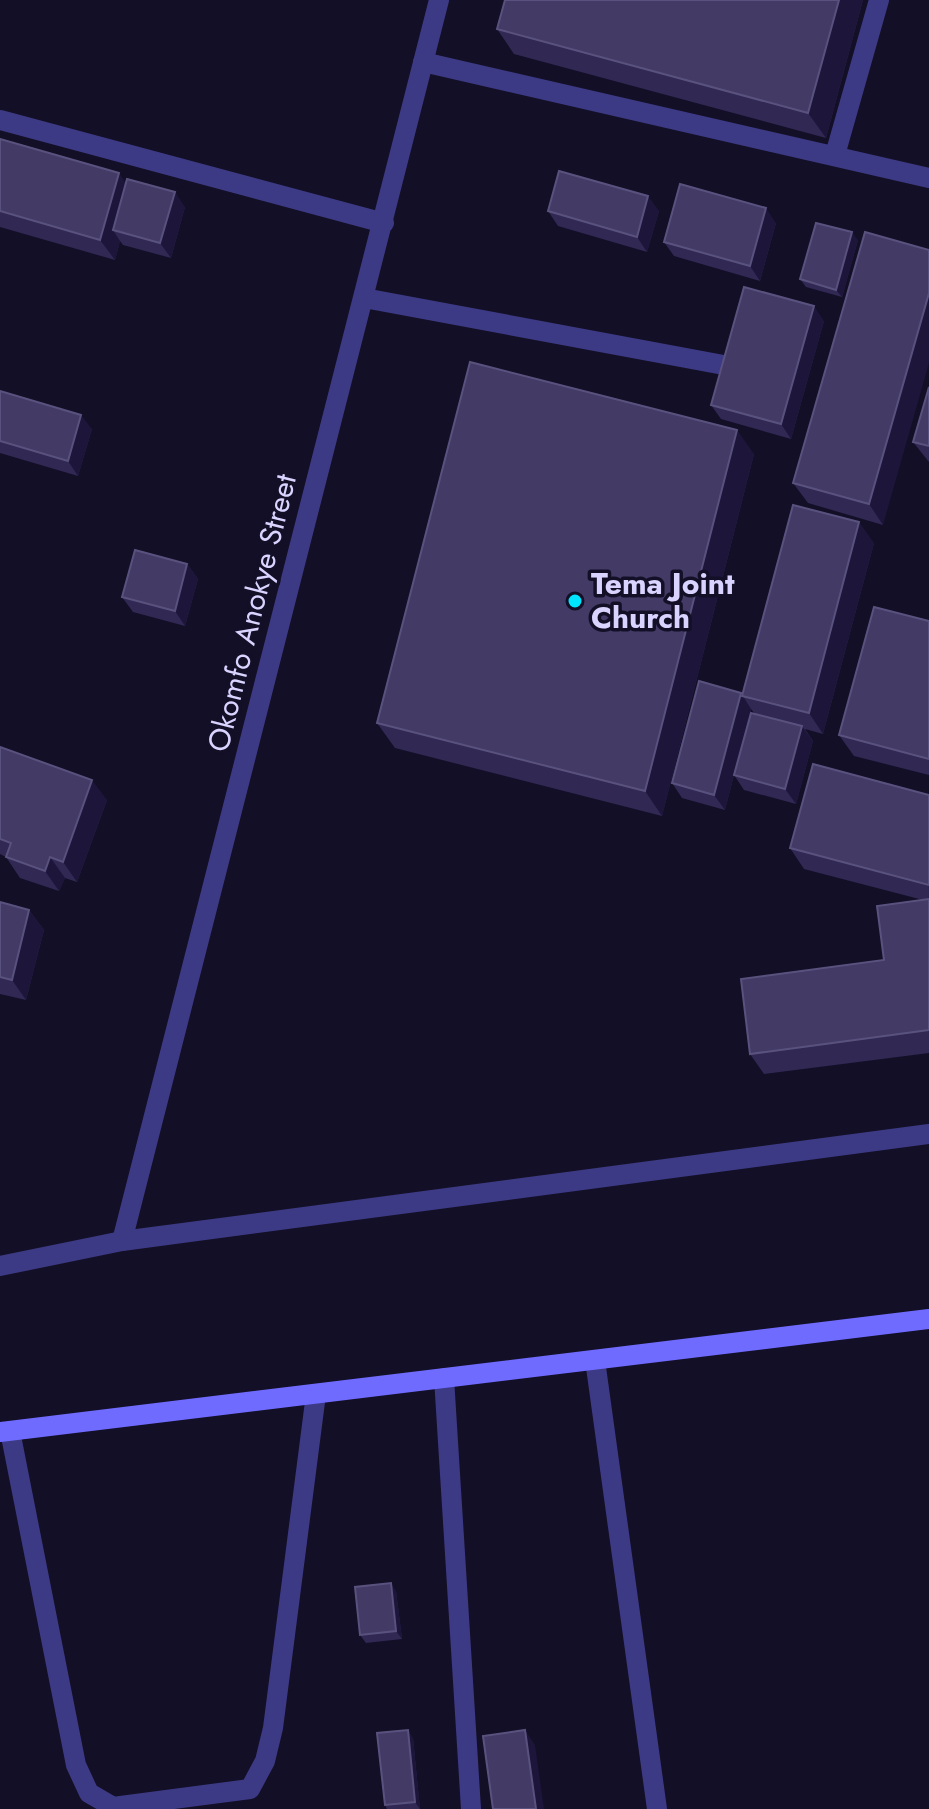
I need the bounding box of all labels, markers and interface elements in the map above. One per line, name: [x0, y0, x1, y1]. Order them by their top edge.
street label: Okomfo Anokye Street: [196, 469, 307, 756]
place label: Tema Joint Church: [591, 562, 735, 639]
marker: Tema Joint Church: [566, 592, 584, 610]

